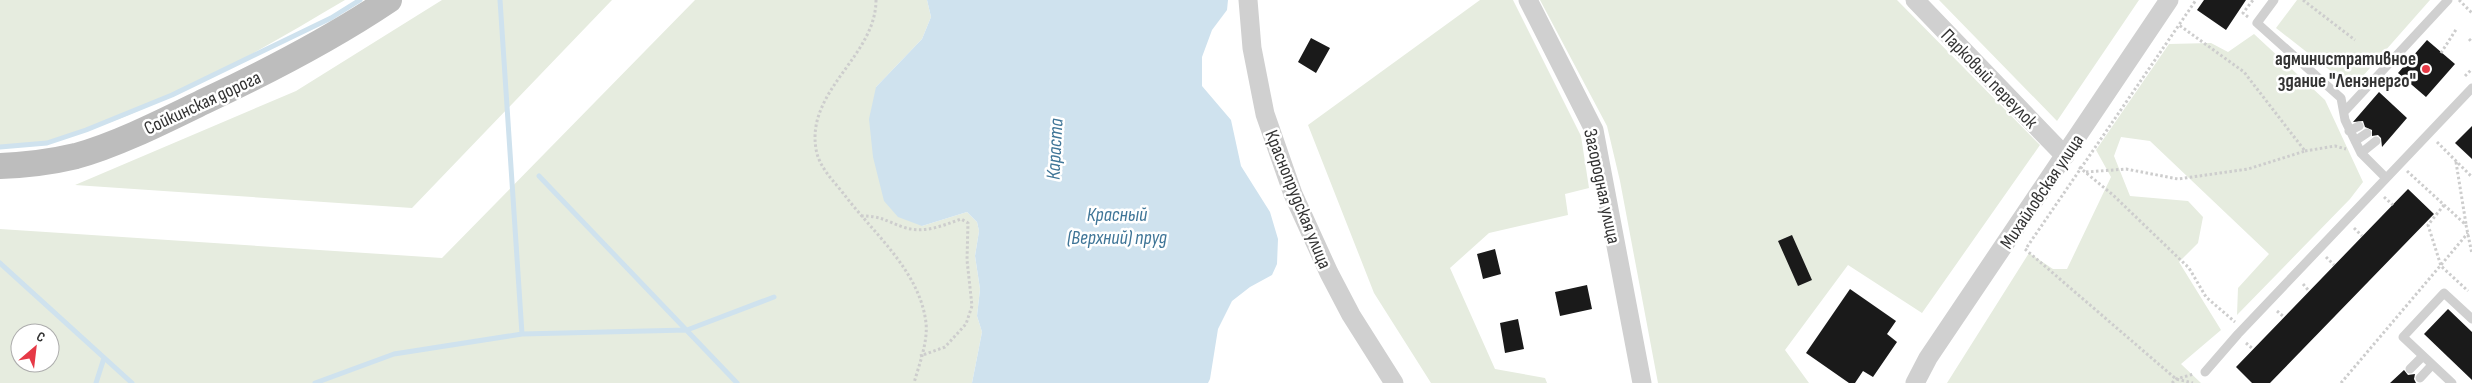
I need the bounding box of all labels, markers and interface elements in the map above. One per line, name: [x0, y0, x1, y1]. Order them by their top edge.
street label: Парковый переулок: [1936, 24, 2043, 134]
place label: административное здание "Ленэнерго": [2275, 48, 2416, 93]
marker: административное здание "Ленэнерго": [2420, 63, 2432, 75]
street label: Сойкинская дорога: [141, 66, 265, 140]
water label: Караста: [1041, 118, 1069, 180]
street label: Краснопрудская улица: [1259, 127, 1336, 272]
street label: Загородная улица: [1578, 127, 1625, 246]
street label: Михайловская улица: [1995, 130, 2089, 254]
water label: Красный (Верхний) пруд: [1067, 203, 1167, 250]
north arrow: [10, 323, 60, 373]
text: С: [34, 328, 48, 346]

